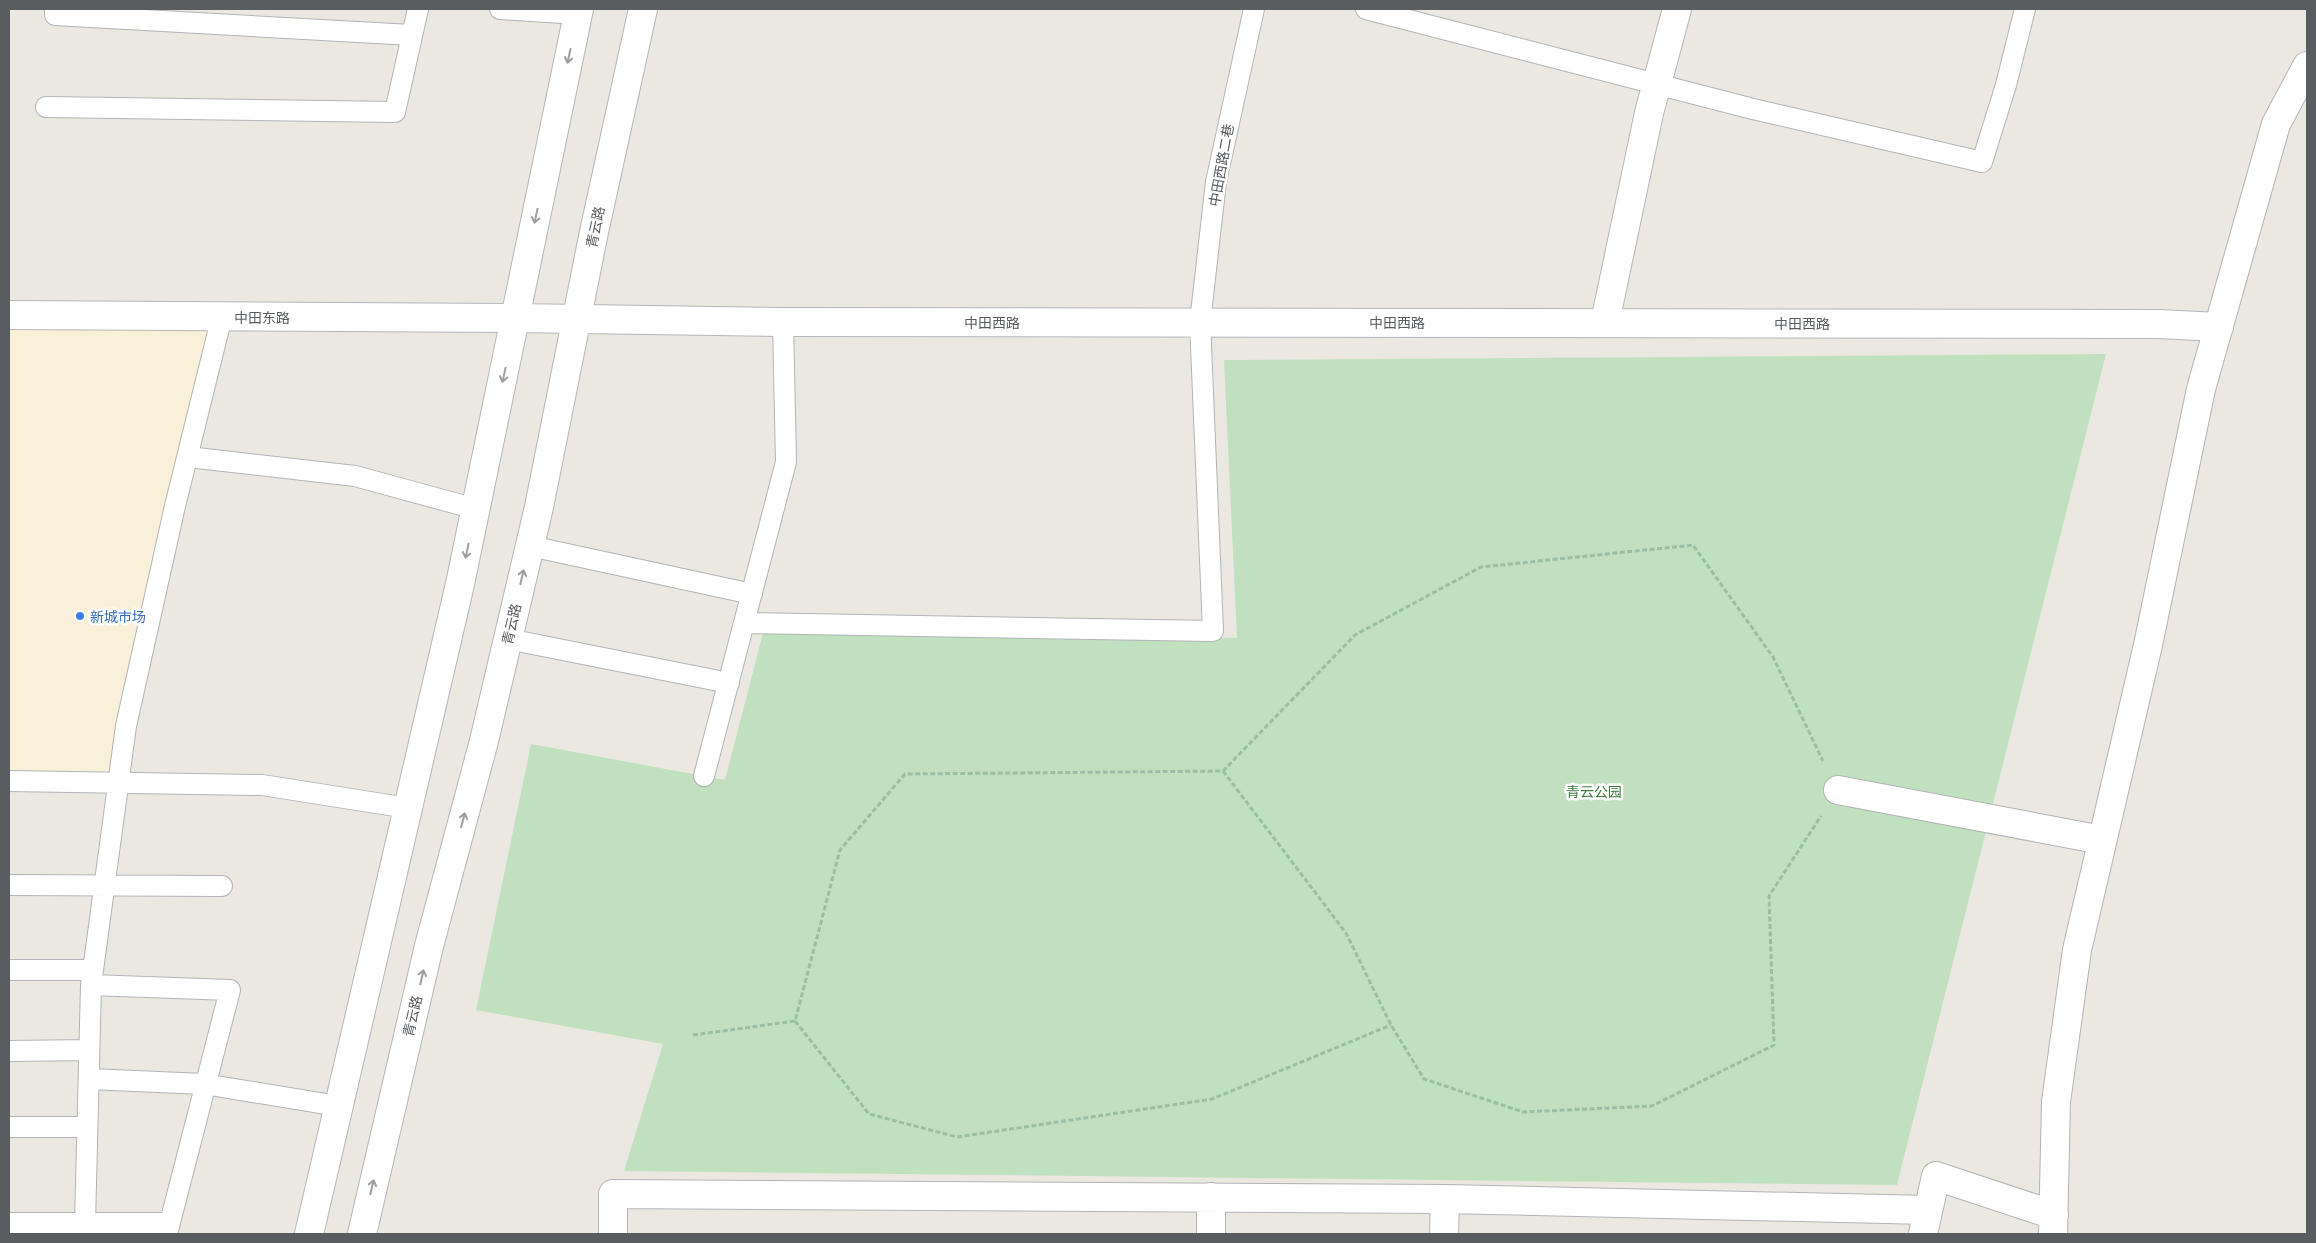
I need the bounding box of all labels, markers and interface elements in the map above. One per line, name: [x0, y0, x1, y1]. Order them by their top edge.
one-way arrow: [564, 48, 574, 64]
street label: 中田西路二巷: [1205, 122, 1237, 208]
street label: 青云路: [582, 205, 608, 249]
one-way arrow: [531, 207, 541, 223]
street label: 中田东路: [234, 309, 290, 326]
street label: 中田西路: [964, 314, 1020, 331]
street label: 中田西路: [1369, 314, 1425, 331]
street label: 中田西路: [1774, 315, 1830, 332]
one-way arrow: [499, 366, 508, 382]
one-way arrow: [462, 543, 471, 559]
one-way arrow: [518, 570, 527, 586]
street label: 青云路: [498, 602, 524, 646]
place label: 新城市场: [90, 608, 146, 625]
marker: 新城市场: [74, 610, 86, 622]
park label: 青云公园: [1566, 783, 1622, 800]
one-way arrow: [459, 813, 468, 829]
one-way arrow: [418, 970, 427, 986]
street label: 青云路: [399, 994, 425, 1038]
one-way arrow: [368, 1179, 377, 1195]

